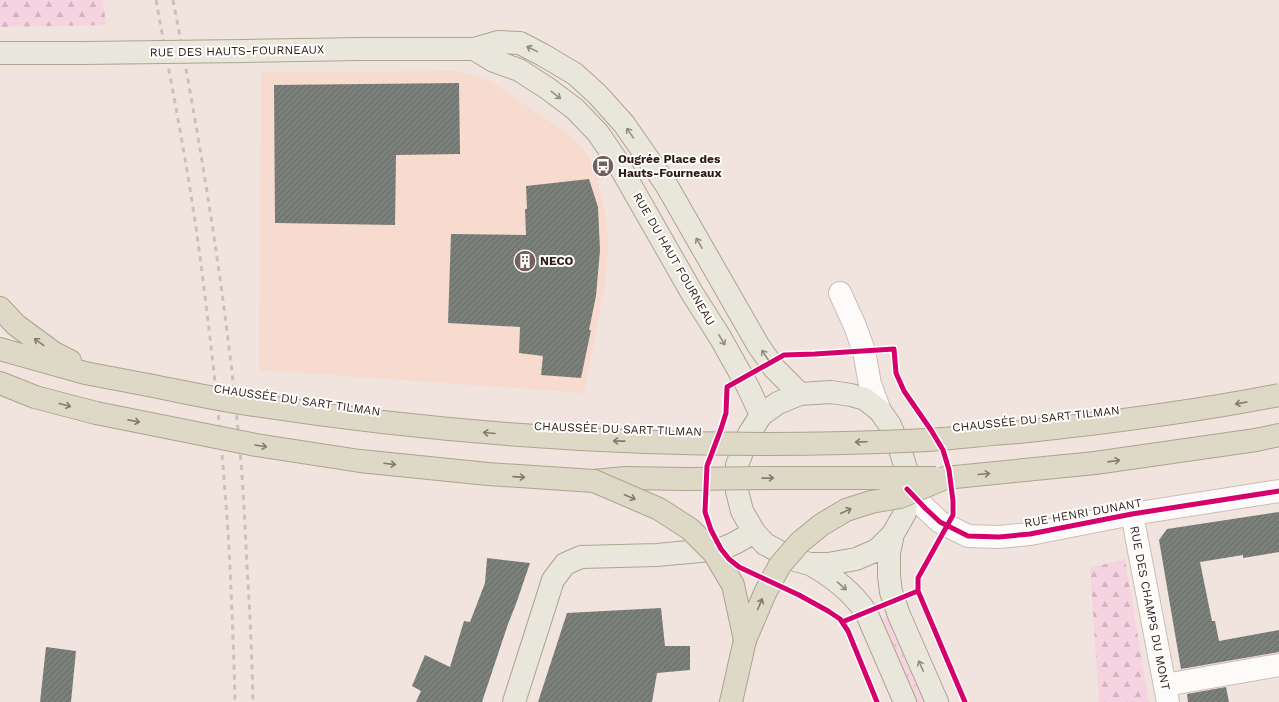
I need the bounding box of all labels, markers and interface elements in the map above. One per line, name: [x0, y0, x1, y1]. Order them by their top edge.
street label: RUE DES HAUTS-FOURNEAUX: [150, 42, 324, 60]
one-way arrow: [527, 45, 539, 52]
one-way arrow: [551, 91, 562, 99]
one-way arrow: [626, 127, 634, 138]
place label: Ougrée Place des Hauts-Fourneaux: [618, 152, 722, 180]
bus stop icon: Ougrée Place des Hauts-Fourneaux: [590, 153, 616, 179]
street label: RUE DU HAUT FOURNEAU: [630, 190, 718, 328]
one-way arrow: [695, 237, 703, 249]
building icon: NECO: [512, 248, 538, 274]
place label: NECO: [540, 254, 574, 268]
one-way arrow: [718, 334, 726, 346]
one-way arrow: [34, 338, 45, 346]
one-way arrow: [761, 349, 769, 360]
street label: CHAUSSÉE DU SART TILMAN: [213, 381, 381, 419]
one-way arrow: [1235, 399, 1248, 407]
one-way arrow: [58, 402, 71, 410]
street label: CHAUSSÉE DU SART TILMAN: [952, 403, 1120, 435]
one-way arrow: [127, 417, 140, 425]
street label: CHAUSSÉE DU SART TILMAN: [534, 419, 702, 439]
one-way arrow: [483, 430, 496, 437]
one-way arrow: [613, 437, 626, 445]
one-way arrow: [855, 438, 868, 446]
one-way arrow: [254, 442, 267, 450]
one-way arrow: [1107, 457, 1120, 465]
one-way arrow: [383, 460, 396, 468]
one-way arrow: [977, 470, 990, 478]
one-way arrow: [512, 473, 525, 480]
one-way arrow: [761, 474, 774, 482]
one-way arrow: [624, 493, 636, 501]
street label: RUE HENRI DUNANT: [1023, 496, 1143, 530]
one-way arrow: [840, 507, 852, 514]
street label: RUE DES CHAMPS DU MONT: [1127, 525, 1173, 691]
one-way arrow: [837, 581, 847, 590]
one-way arrow: [757, 598, 764, 610]
one-way arrow: [917, 661, 924, 673]

